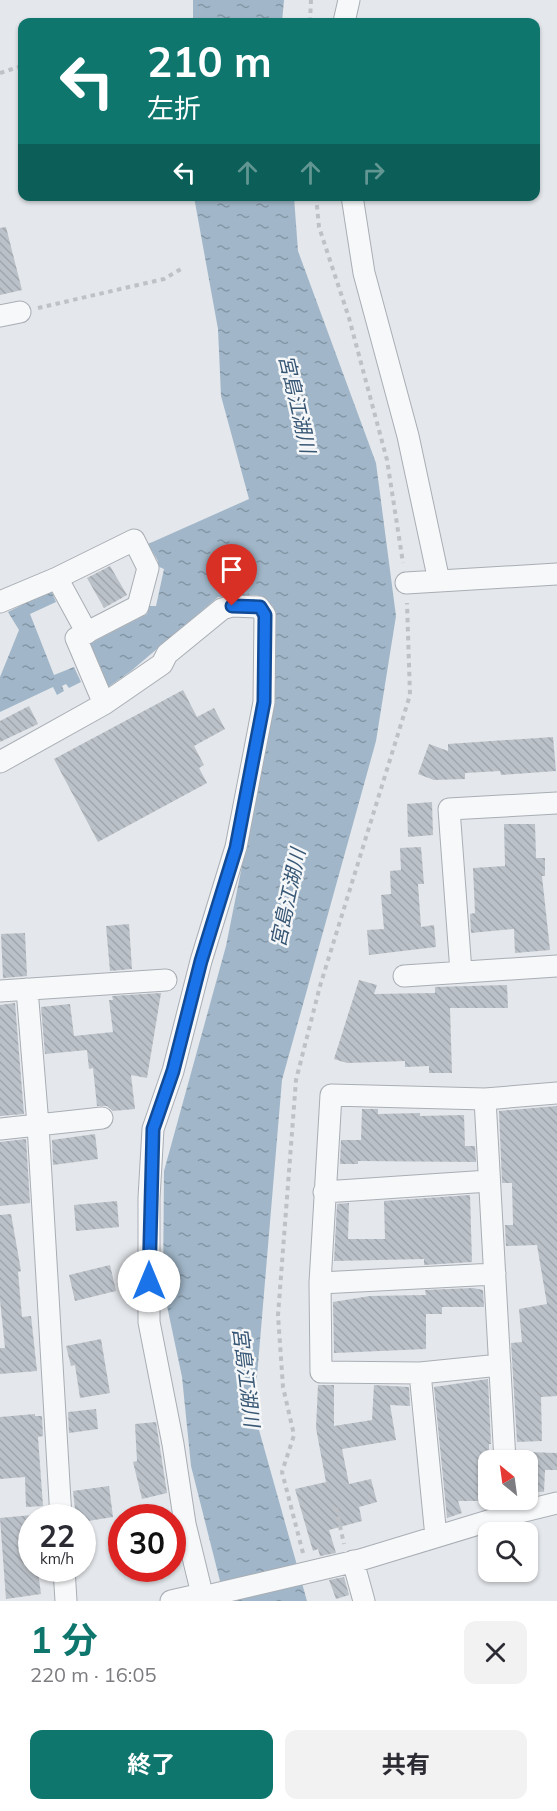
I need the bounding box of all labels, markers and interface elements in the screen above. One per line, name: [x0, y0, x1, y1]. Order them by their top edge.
text: 210 m: [147, 35, 272, 88]
icon: left: [48, 42, 126, 120]
text: 左折: [147, 91, 201, 125]
icon: left: [168, 156, 201, 189]
icon: ahead: [231, 156, 264, 189]
icon: ahead: [294, 156, 327, 189]
icon: right: [357, 156, 390, 189]
water label: 宮島江湖川: [274, 352, 321, 457]
pin: [206, 544, 257, 606]
icon: arrive: [215, 553, 248, 586]
water label: 宮島江湖川: [265, 844, 311, 949]
position arrow: [117, 1249, 181, 1313]
water label: 宮島江湖川: [228, 1326, 265, 1430]
north arrow: [478, 1450, 538, 1510]
map controls: [478, 1450, 538, 1582]
speed limit sign: 30: [108, 1504, 186, 1582]
text: 22: [39, 1517, 75, 1555]
button: search: [478, 1522, 538, 1582]
text: km/h: [40, 1549, 74, 1568]
text: 1 分: [30, 1617, 97, 1662]
button: close: [464, 1621, 527, 1684]
text: 220 m · 16:05: [30, 1662, 156, 1687]
button: 終了: [30, 1730, 273, 1799]
button: 共有: [285, 1730, 527, 1799]

